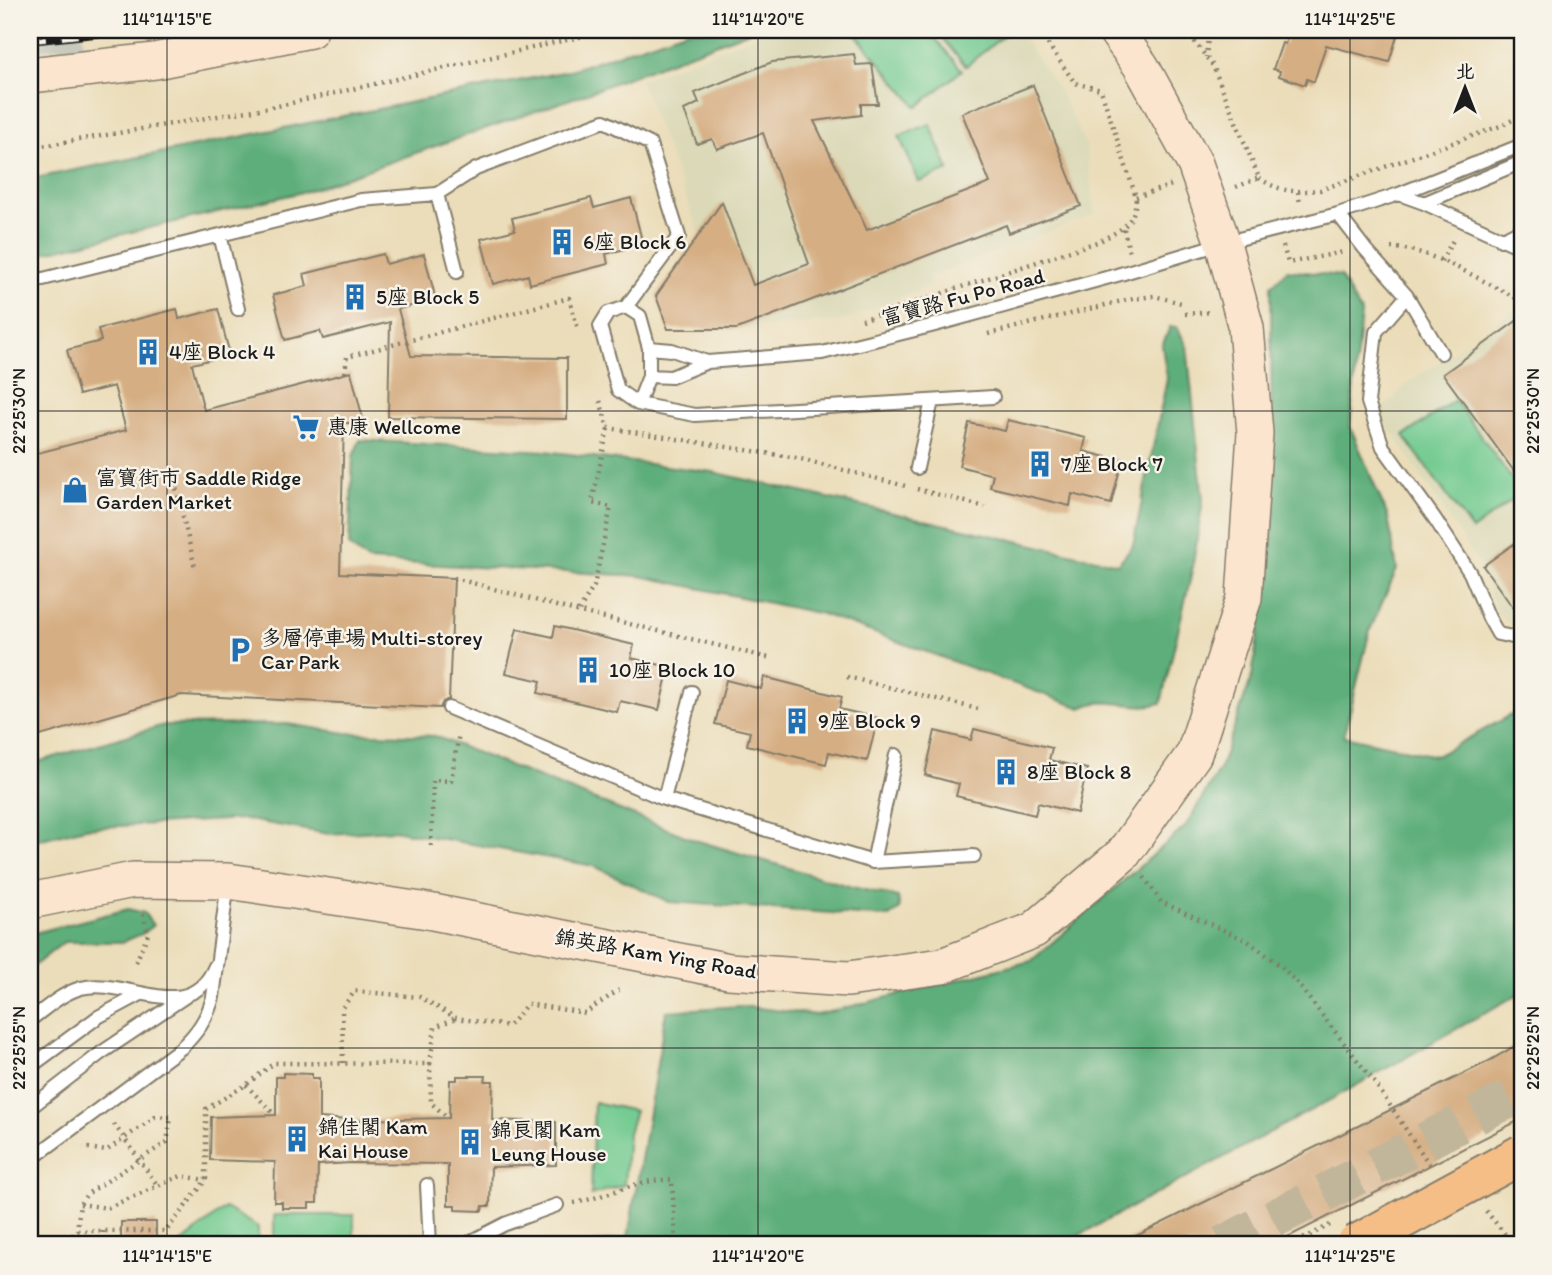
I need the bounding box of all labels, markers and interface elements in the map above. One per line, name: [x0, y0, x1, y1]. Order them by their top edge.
text: 114°14'15"E: [122, 8, 212, 30]
text: 114°14'20"E: [712, 8, 804, 30]
text: 114°14'25"E: [1305, 8, 1395, 30]
north arrow: [1430, 52, 1500, 122]
text: 北: [1455, 60, 1475, 83]
building icon: 6座 Block 6: [547, 227, 577, 257]
place label: 6座 Block 6: [583, 229, 686, 254]
street label: 富寶路 Fu Po Road: [878, 263, 1048, 330]
building icon: 5座 Block 5: [340, 282, 370, 312]
place label: 5座 Block 5: [376, 284, 479, 309]
building icon: 4座 Block 4: [133, 337, 163, 367]
place label: 4座 Block 4: [169, 339, 276, 364]
text: 22°25'30"N: [8, 368, 30, 454]
text: 22°25'30"N: [1522, 368, 1544, 454]
supermarket icon: 惠康 Wellcome: [291, 412, 321, 442]
place label: 惠康 Wellcome: [327, 414, 461, 439]
building icon: 7座 Block 7: [1025, 449, 1055, 479]
place label: 7座 Block 7: [1061, 451, 1163, 476]
place label: 富寶街市 Saddle Ridge Garden Market: [96, 465, 301, 514]
shop icon: 富寶街市 Saddle Ridge Garden Market: [60, 475, 90, 505]
place label: 多層停車場 Multi-storey Car Park: [261, 625, 482, 674]
parking icon: 多層停車場 Multi-storey Car Park: [225, 635, 255, 665]
building icon: 10座 Block 10: [573, 655, 603, 685]
place label: 10座 Block 10: [609, 657, 735, 682]
building icon: 9座 Block 9: [782, 706, 812, 736]
place label: 9座 Block 9: [818, 708, 921, 733]
building icon: 8座 Block 8: [991, 757, 1021, 787]
place label: 8座 Block 8: [1027, 759, 1131, 784]
street label: 錦英路 Kam Ying Road: [553, 923, 759, 984]
text: 22°25'25"N: [8, 1006, 30, 1090]
text: 22°25'25"N: [1522, 1006, 1544, 1090]
place label: 錦佳閣 Kam Kai House: [318, 1114, 428, 1163]
place label: 錦良閣 Kam Leung House: [491, 1117, 607, 1166]
building icon: 錦佳閣 Kam Kai House: [282, 1124, 312, 1154]
building icon: 錦良閣 Kam Leung House: [455, 1127, 485, 1157]
text: 114°14'15"E: [122, 1245, 212, 1267]
text: 114°14'20"E: [712, 1245, 804, 1267]
text: 114°14'25"E: [1305, 1245, 1395, 1267]

